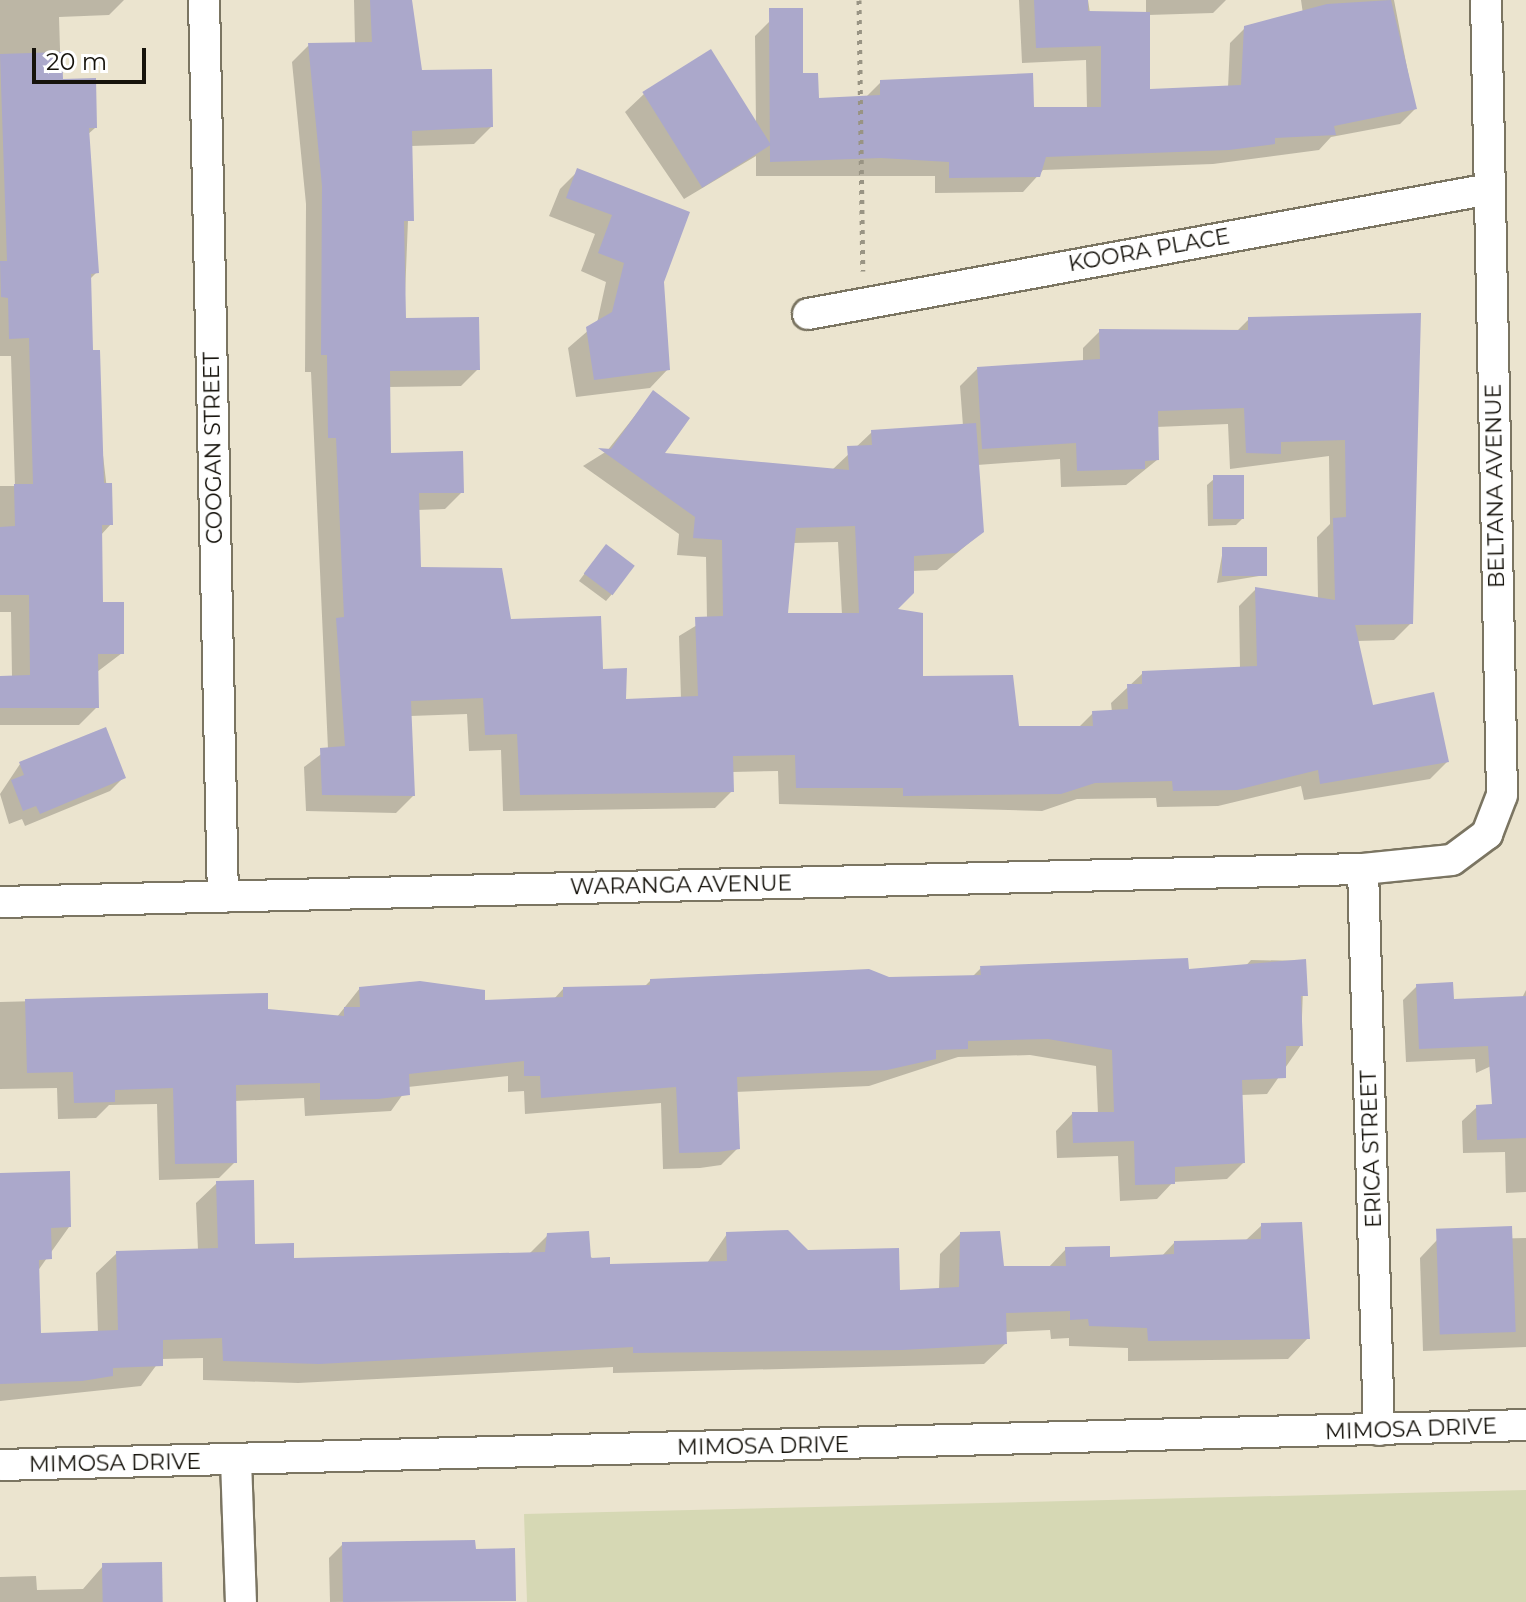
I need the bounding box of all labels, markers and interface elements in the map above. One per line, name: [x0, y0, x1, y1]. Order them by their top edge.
scale bar: [36, 32, 150, 82]
text: 20 m: [46, 47, 107, 76]
street label: KOORA PLACE: [1066, 223, 1232, 277]
street label: COOGAN STREET: [198, 352, 228, 544]
street label: BELTANA AVENUE: [1480, 384, 1510, 588]
street label: WARANGA AVENUE: [570, 870, 792, 900]
street label: ERICA STREET: [1355, 1070, 1387, 1228]
street label: MIMOSA DRIVE: [1324, 1413, 1498, 1445]
street label: MIMOSA DRIVE: [677, 1431, 849, 1461]
street label: MIMOSA DRIVE: [29, 1448, 201, 1478]

